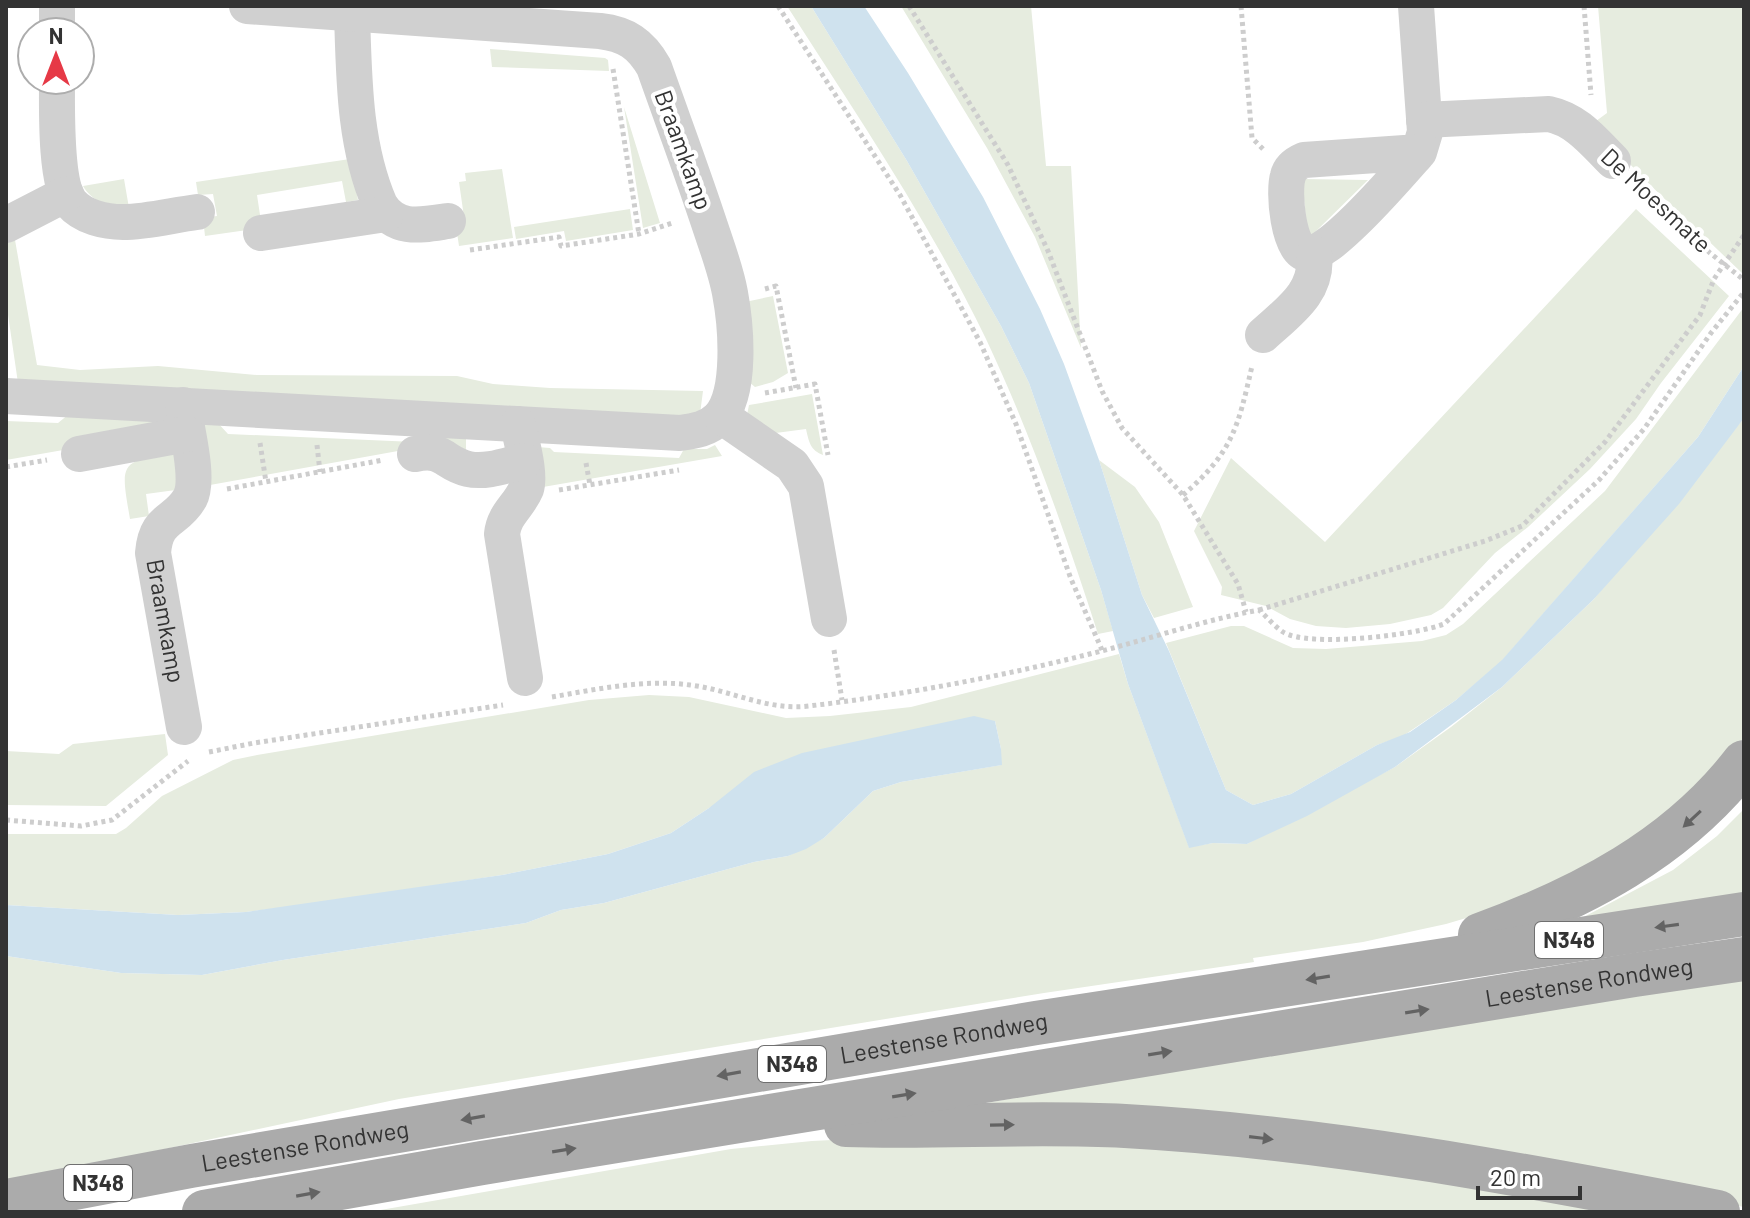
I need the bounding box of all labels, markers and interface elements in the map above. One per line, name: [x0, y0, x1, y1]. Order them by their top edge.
north arrow: [16, 16, 96, 96]
text: N: [49, 22, 63, 48]
street label: Braamkamp: [649, 86, 719, 213]
street label: De Moesmate: [1596, 142, 1718, 258]
street label: Braamkamp: [141, 556, 192, 685]
one-way arrow: [1682, 810, 1701, 828]
one-way arrow: [1654, 920, 1679, 933]
road number: N348: [1535, 922, 1603, 958]
street label: Leestense Rondweg: [1483, 951, 1695, 1012]
one-way arrow: [1305, 972, 1330, 985]
one-way arrow: [1405, 1004, 1430, 1016]
street label: Leestense Rondweg: [838, 1005, 1050, 1069]
road number: N348: [758, 1046, 826, 1082]
one-way arrow: [1148, 1046, 1173, 1059]
one-way arrow: [717, 1069, 742, 1081]
one-way arrow: [892, 1088, 917, 1101]
one-way arrow: [460, 1112, 485, 1124]
street label: Leestense Rondweg: [199, 1113, 411, 1177]
one-way arrow: [990, 1118, 1015, 1131]
one-way arrow: [1249, 1131, 1274, 1144]
one-way arrow: [552, 1143, 577, 1156]
scale bar: [1478, 1150, 1580, 1200]
text: 20 m: [1490, 1162, 1541, 1191]
road number: N348: [64, 1165, 132, 1201]
one-way arrow: [296, 1187, 321, 1199]

